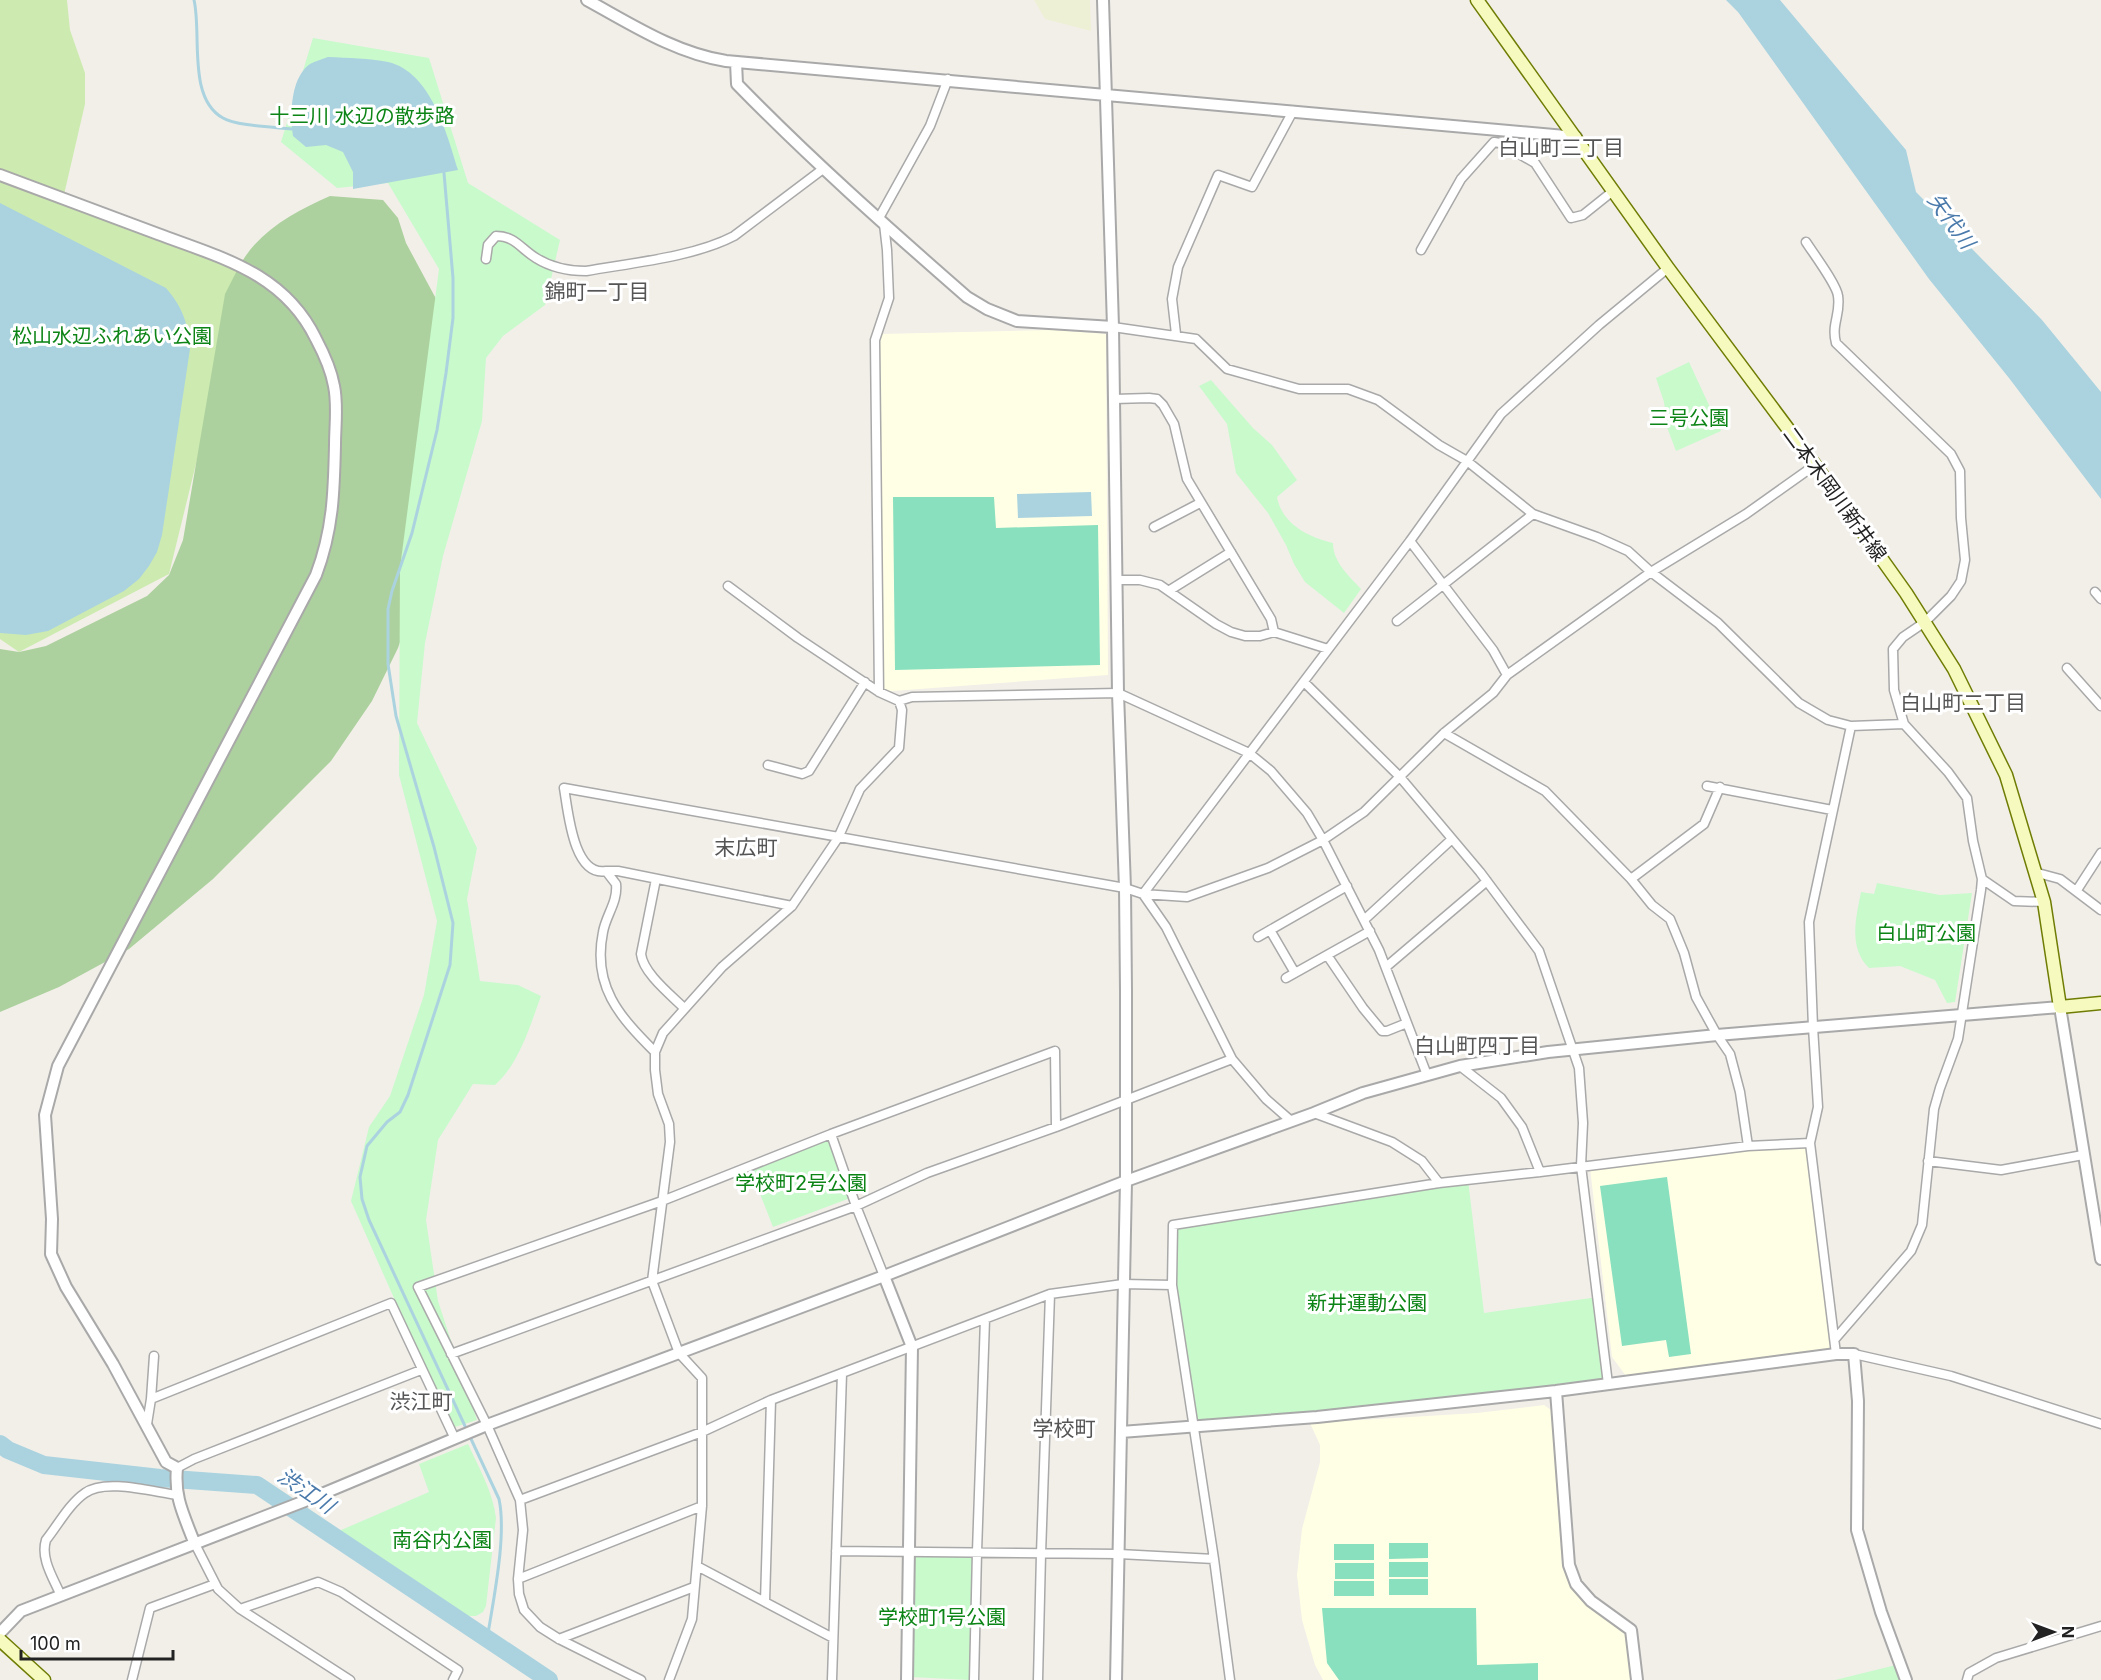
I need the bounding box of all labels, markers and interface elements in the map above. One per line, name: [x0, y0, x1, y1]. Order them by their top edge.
park label: 十三川 水辺の散歩路: [269, 104, 455, 128]
district label: 白山町三丁目: [1498, 135, 1624, 160]
water label: 矢代川: [1923, 188, 1981, 255]
district label: 錦町一丁目: [545, 279, 650, 304]
park label: 松山水辺ふれあい公園: [12, 324, 212, 348]
park label: 三号公園: [1649, 406, 1729, 430]
street label: 二本木岡川新井線: [1778, 422, 1892, 566]
district label: 白山町二丁目: [1900, 690, 2026, 715]
district label: 末広町: [715, 835, 778, 860]
park label: 白山町公園: [1876, 921, 1976, 945]
district label: 白山町四丁目: [1414, 1033, 1540, 1058]
park label: 学校町2号公園: [735, 1171, 867, 1195]
park label: 新井運動公園: [1307, 1291, 1427, 1315]
district label: 渋江町: [390, 1389, 453, 1414]
district label: 学校町: [1033, 1416, 1096, 1441]
water label: 渋江川: [273, 1463, 341, 1520]
park label: 南谷内公園: [392, 1528, 492, 1552]
north arrow: [2023, 1602, 2083, 1662]
park label: 学校町1号公園: [878, 1605, 1006, 1629]
scale bar: [21, 1623, 172, 1661]
text: N: [2058, 1626, 2078, 1638]
text: 100 m: [30, 1633, 81, 1654]

